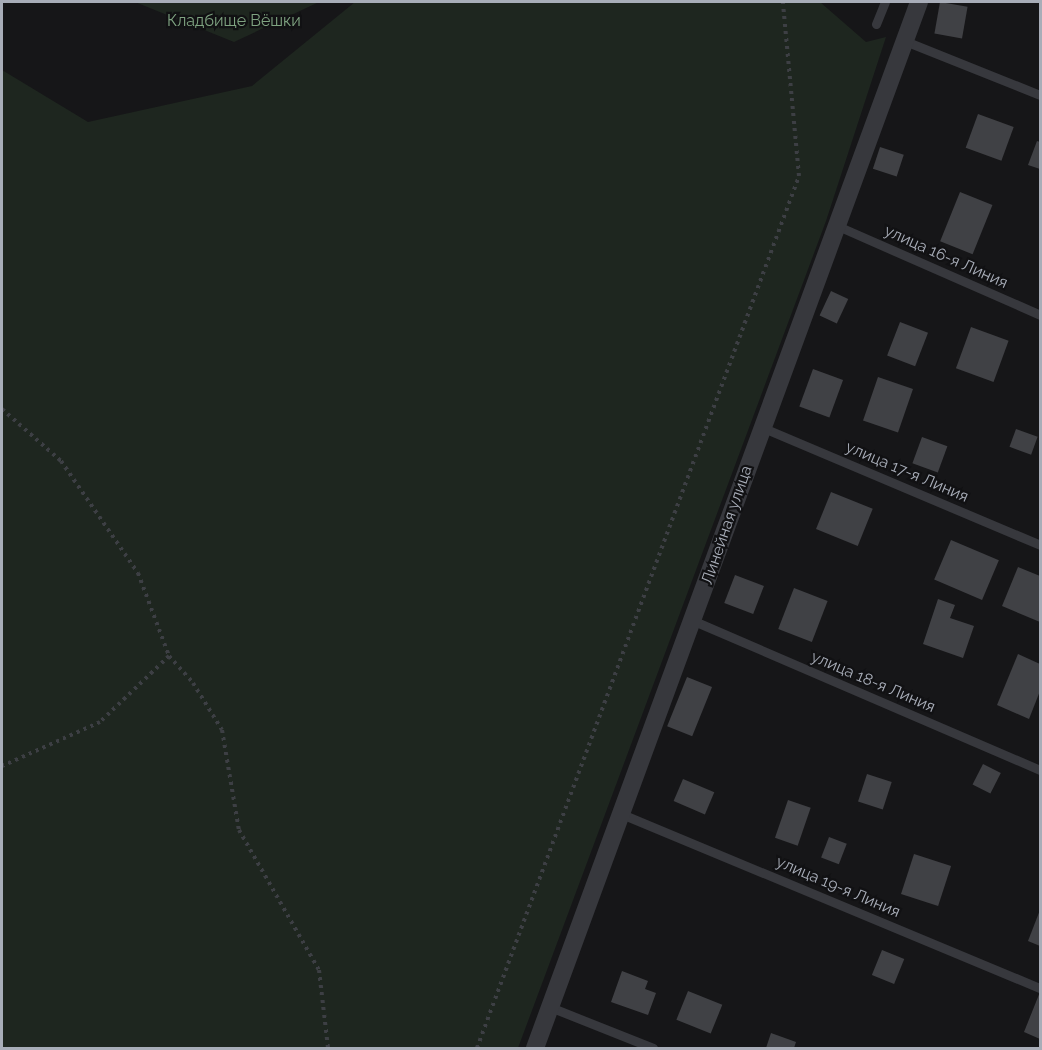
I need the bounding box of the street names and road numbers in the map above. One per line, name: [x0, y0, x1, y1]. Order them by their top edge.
street label: улица 16-я Линия: [881, 221, 1011, 293]
street label: улица 17-я Линия: [843, 437, 971, 507]
street label: Линейная улица: [698, 463, 756, 587]
street label: улица 18-я Линия: [808, 647, 938, 717]
street label: улица 19-я Линия: [773, 852, 903, 922]

